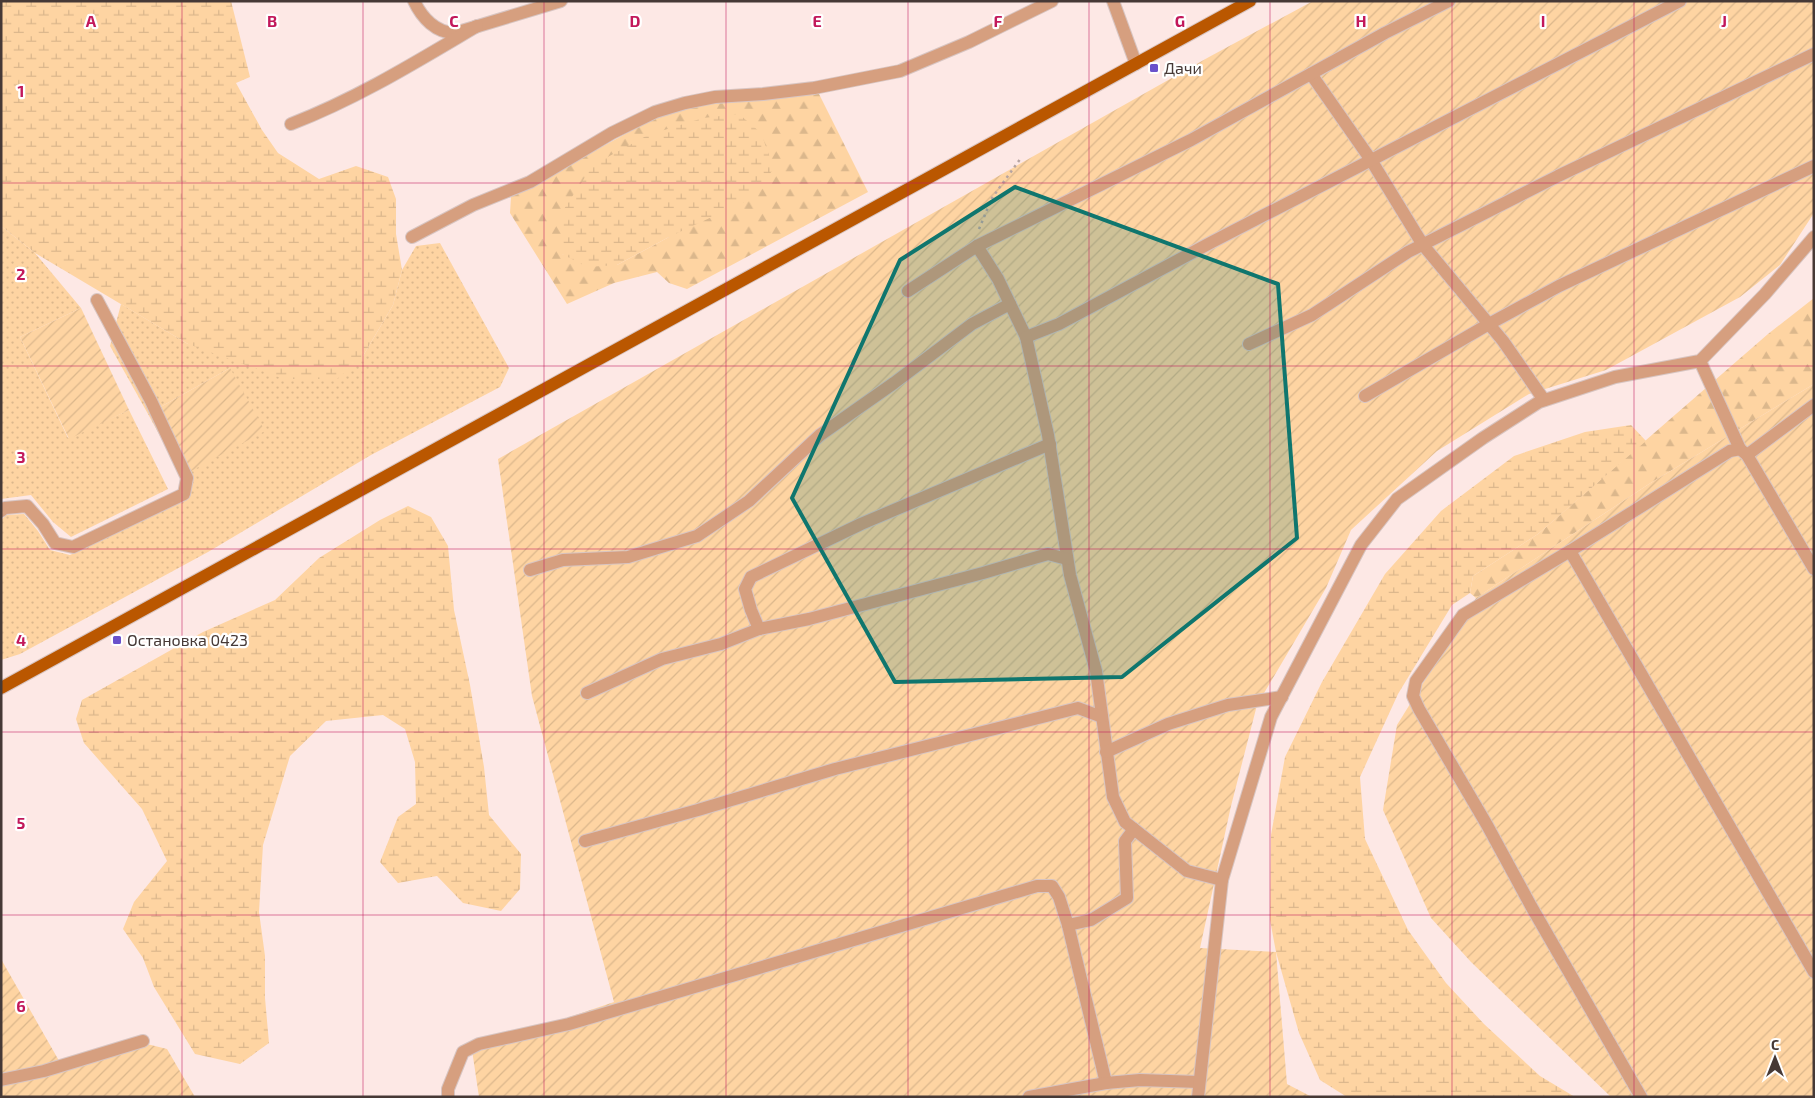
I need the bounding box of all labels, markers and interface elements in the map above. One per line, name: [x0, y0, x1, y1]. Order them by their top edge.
text: A: [86, 11, 97, 30]
text: B: [267, 11, 277, 30]
text: C: [449, 11, 459, 30]
text: D: [630, 11, 641, 30]
text: E: [812, 11, 822, 30]
text: F: [994, 11, 1003, 30]
text: G: [1175, 11, 1185, 30]
text: H: [1355, 11, 1367, 30]
text: I: [1541, 11, 1545, 30]
text: J: [1721, 11, 1727, 30]
place label: Дачи: [1164, 58, 1202, 77]
marker: Дачи: [1148, 62, 1160, 74]
text: 1: [18, 81, 24, 100]
text: 2: [16, 264, 26, 283]
text: 3: [16, 447, 26, 466]
text: 4: [16, 630, 26, 649]
place label: Остановка 0423: [127, 630, 248, 649]
marker: Остановка 0423: [111, 634, 123, 646]
text: 5: [17, 813, 26, 832]
text: 6: [16, 996, 26, 1015]
north arrow: [1750, 1033, 1800, 1083]
text: С: [1771, 1036, 1779, 1053]

